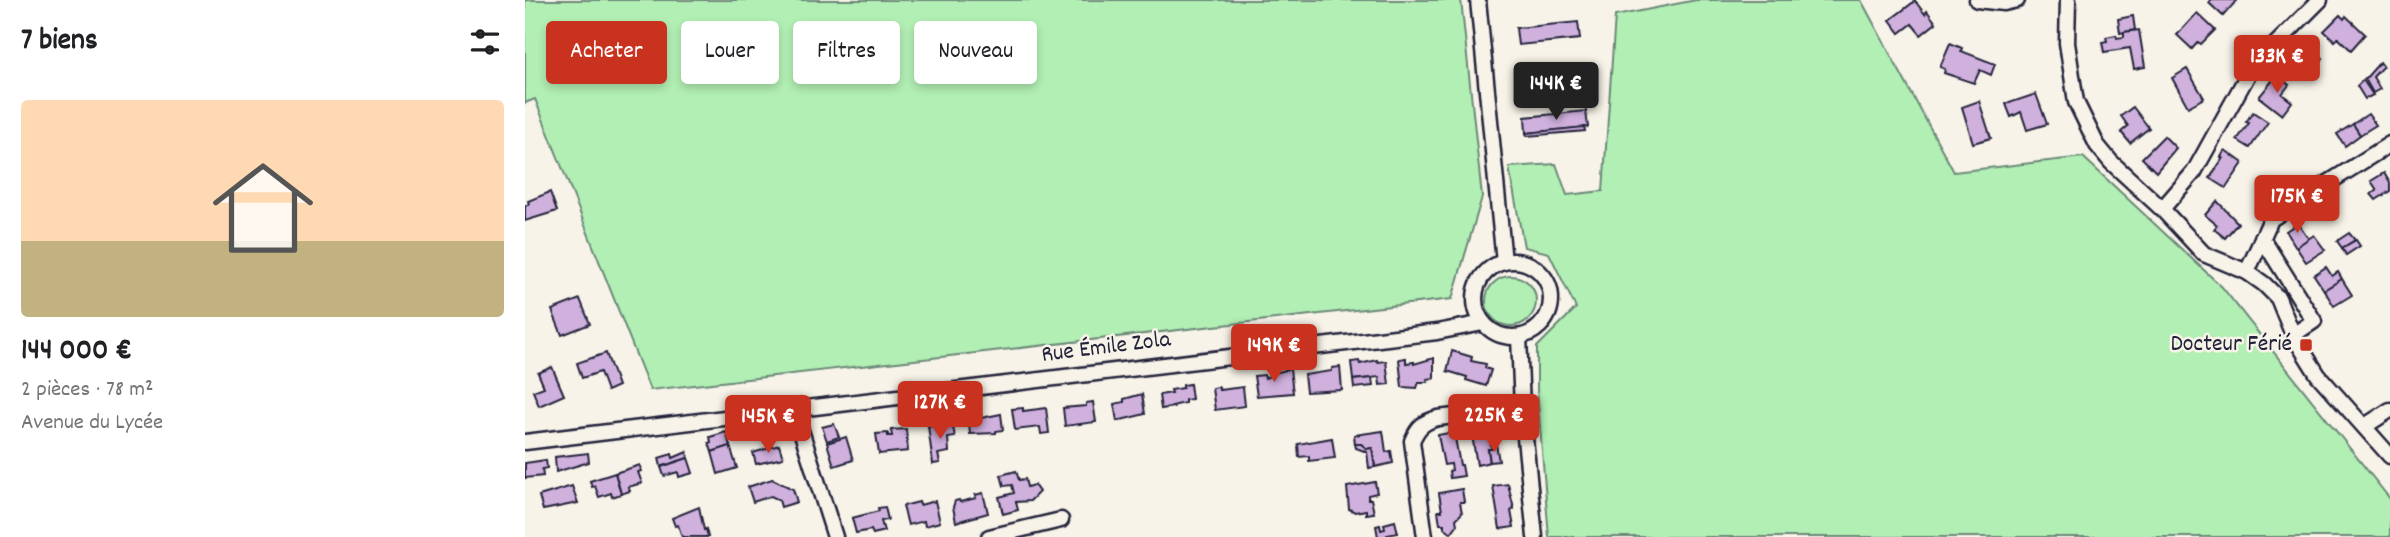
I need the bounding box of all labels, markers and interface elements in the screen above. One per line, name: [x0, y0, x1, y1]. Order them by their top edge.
text: 7 biens: [21, 21, 98, 64]
chip: Acheter: [546, 21, 667, 84]
chip: Louer: [681, 21, 779, 84]
chip: Filtres: [793, 21, 900, 84]
chip: Nouveau: [914, 21, 1037, 84]
icon: filters: [466, 23, 504, 61]
pin: 133K €: [2220, 36, 2334, 95]
text: 133K €: [2250, 41, 2304, 74]
pin: 144K €: [1499, 62, 1613, 122]
text: 144K €: [1530, 68, 1582, 101]
icon: home: [200, 145, 326, 271]
pin: 175K €: [2240, 176, 2354, 235]
text: 175K €: [2270, 181, 2324, 214]
street label: Rue Émile Zola: [1039, 323, 1173, 373]
pin: 149K €: [1217, 324, 1331, 384]
place label: Docteur Férié: [2170, 328, 2292, 362]
text: 149K €: [1247, 330, 1301, 363]
text: 144 000 €: [21, 331, 132, 374]
marker: Docteur Férié: [2298, 337, 2314, 353]
text: 2 pièces · 78 m²: [21, 374, 153, 407]
pin: 127K €: [883, 382, 997, 441]
text: 127K €: [914, 387, 966, 420]
pin: 225K €: [1437, 394, 1551, 454]
pin: 145K €: [711, 396, 825, 455]
text: 225K €: [1464, 400, 1524, 433]
text: 145K €: [741, 401, 795, 434]
text: Avenue du Lycée: [21, 407, 163, 440]

